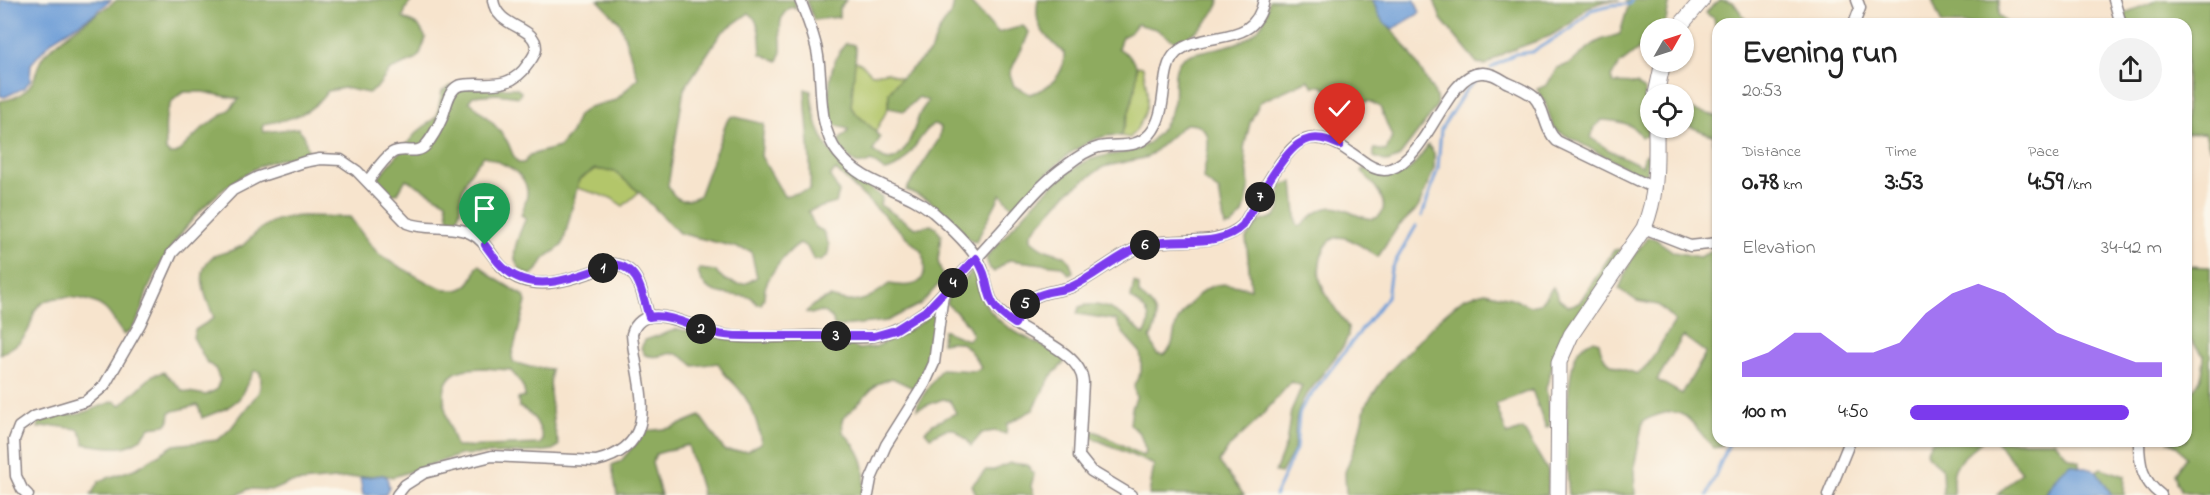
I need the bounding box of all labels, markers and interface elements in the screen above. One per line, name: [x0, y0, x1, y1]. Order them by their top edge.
north arrow: [1640, 18, 1694, 72]
map controls: [1640, 18, 1694, 138]
text: Evening run: [1742, 30, 1897, 78]
button: share: [2099, 38, 2162, 101]
text: 20:53: [1742, 77, 1782, 106]
pin: [1314, 83, 1365, 145]
button: locate: [1640, 84, 1694, 138]
icon: check: [1323, 92, 1356, 125]
text: Distance: [1742, 140, 1801, 164]
text: Time: [1885, 140, 1917, 164]
text: Pace: [2028, 140, 2059, 164]
text: 0.78: [1742, 164, 1779, 202]
text: 3:53: [1885, 164, 1924, 202]
text: 4:59: [2028, 164, 2064, 202]
text: km: [1779, 173, 1802, 197]
text: /km: [2064, 173, 2092, 197]
pin: 7: [1245, 182, 1275, 212]
pin: [459, 183, 510, 245]
text: 7: [1257, 185, 1263, 209]
icon: arrive: [468, 192, 501, 225]
pin: 6: [1130, 230, 1160, 260]
text: 6: [1141, 233, 1149, 257]
text: Elevation: [1742, 234, 1816, 263]
text: 34–42 m: [2101, 234, 2162, 263]
pin: 1: [588, 253, 618, 283]
text: 1: [600, 256, 606, 280]
pin: 4: [938, 268, 968, 298]
text: 4: [950, 271, 956, 295]
pin: 5: [1010, 289, 1040, 319]
text: 5: [1020, 292, 1030, 316]
pin: 2: [686, 314, 716, 344]
text: 2: [697, 317, 705, 341]
pin: 3: [821, 321, 851, 351]
text: 3: [833, 324, 839, 348]
text: 100 m: [1742, 398, 1786, 427]
text: 4:50: [1838, 398, 1868, 427]

